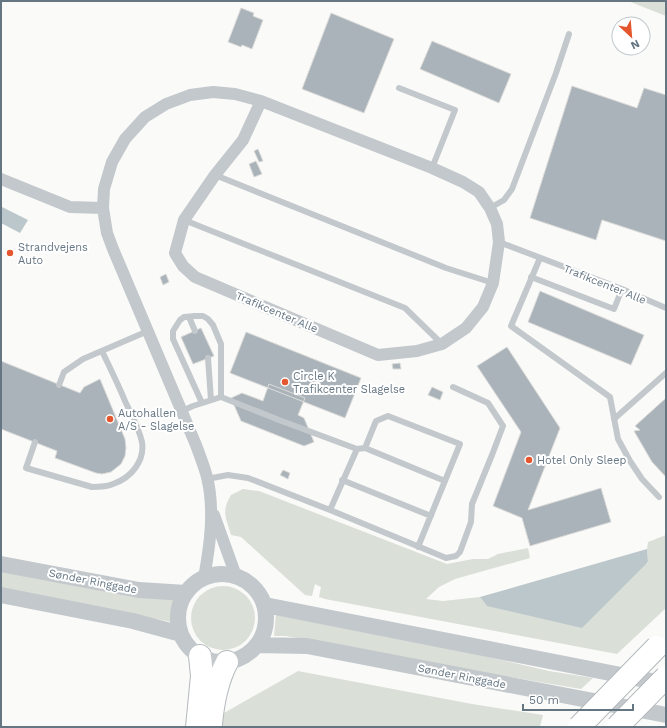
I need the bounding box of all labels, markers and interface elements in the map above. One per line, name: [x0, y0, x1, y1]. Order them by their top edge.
north arrow: [611, 16, 651, 56]
text: N: [629, 37, 642, 52]
place label: Strandvejens Auto: [18, 241, 88, 267]
marker: Strandvejens Auto: [5, 248, 15, 258]
street label: Trafikcenter Alle: [562, 262, 648, 307]
street label: Trafikcenter Alle: [234, 289, 320, 336]
place label: Circle K Trafikcenter Slagelse: [293, 370, 405, 396]
marker: Circle K Trafikcenter Slagelse: [280, 377, 290, 387]
place label: Autohallen A/S - Slagelse: [118, 407, 194, 433]
marker: Autohallen A/S - Slagelse: [105, 414, 115, 424]
place label: Hotel Only Sleep: [537, 454, 627, 467]
marker: Hotel Only Sleep: [524, 455, 534, 465]
street label: Sønder Ringgade: [48, 567, 138, 596]
street label: Sønder Ringgade: [417, 662, 507, 691]
scale bar: [523, 686, 633, 712]
text: 50 m: [529, 693, 559, 707]

